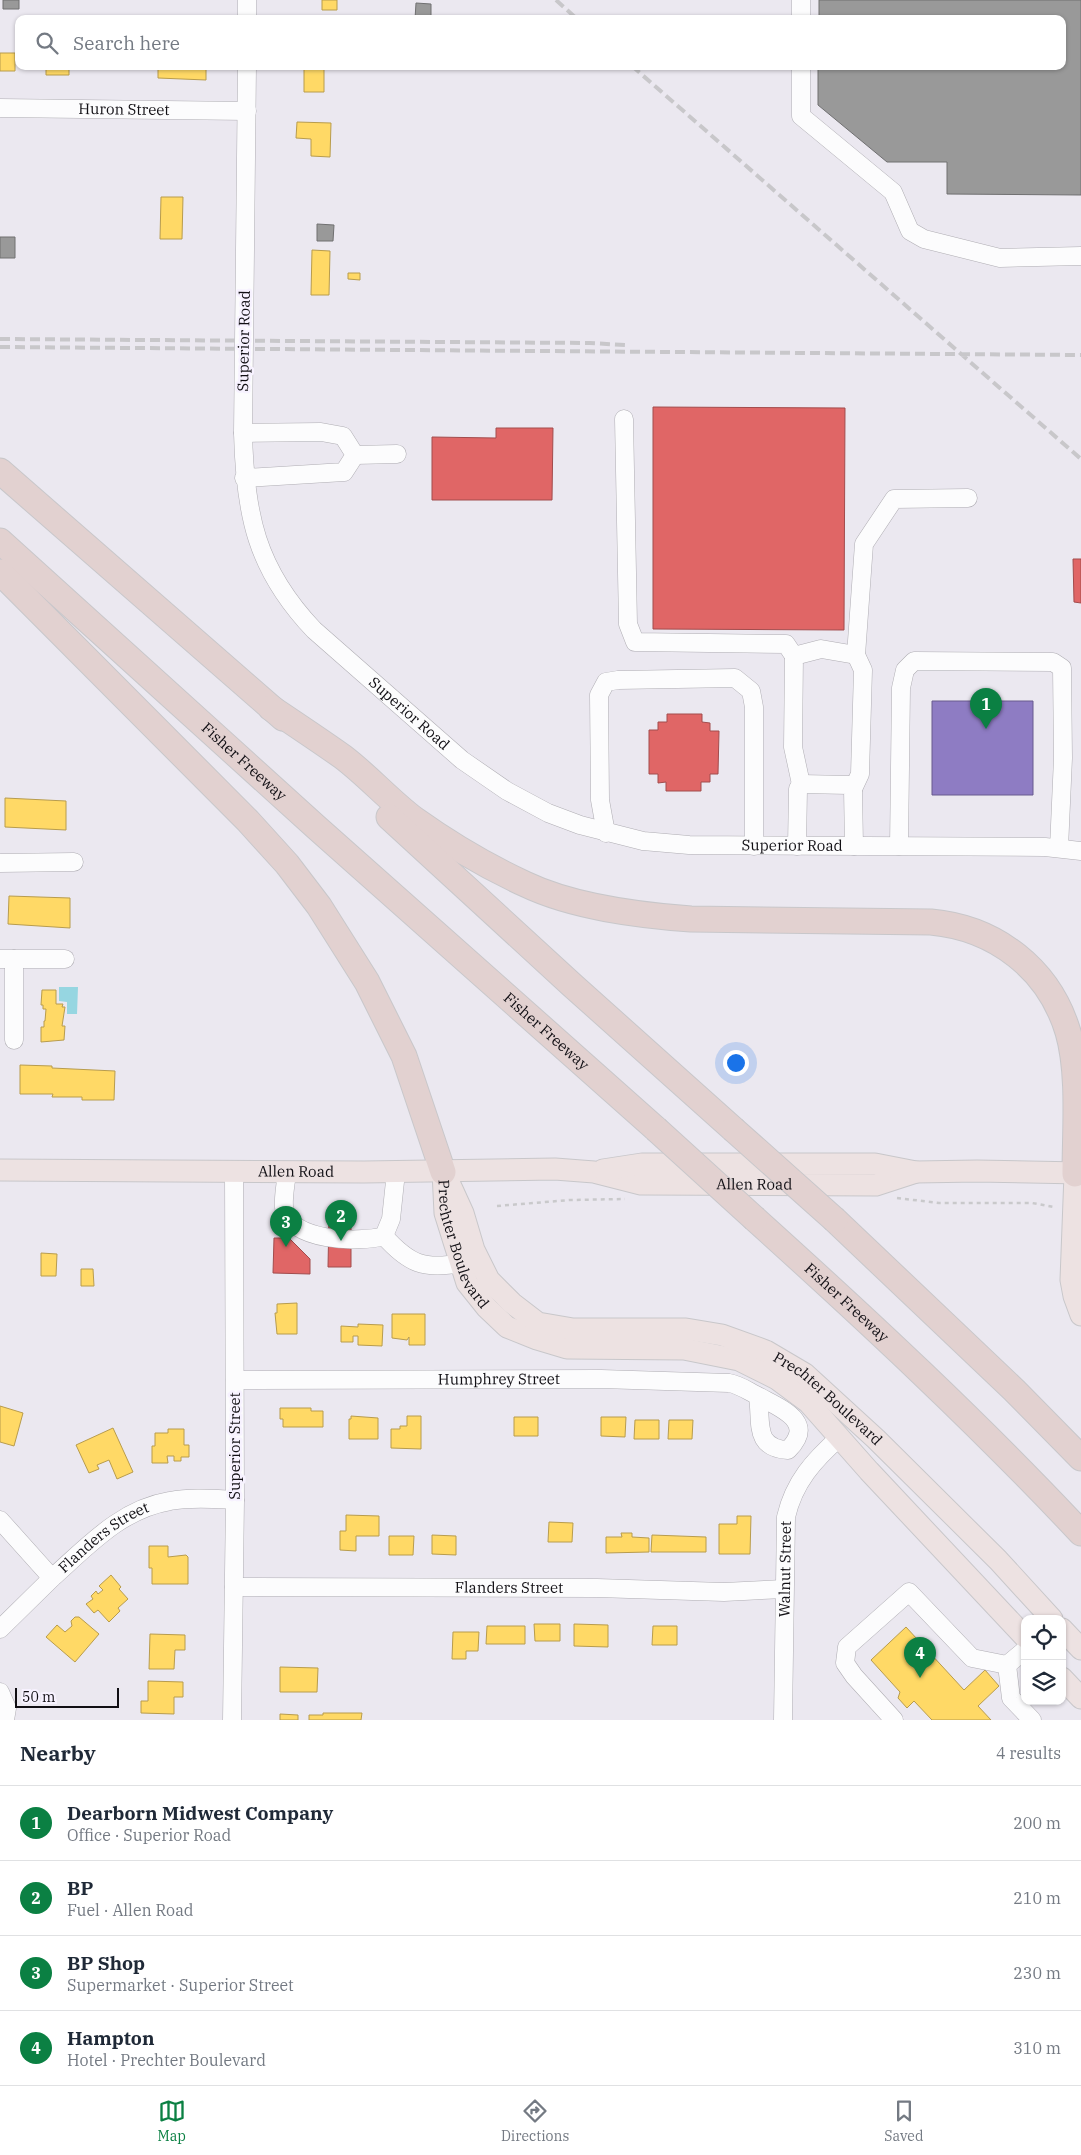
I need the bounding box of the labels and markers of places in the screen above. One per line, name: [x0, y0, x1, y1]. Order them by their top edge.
pin: 1: [970, 688, 1002, 729]
pin: 2: [325, 1200, 357, 1241]
pin: 3: [270, 1206, 302, 1247]
pin: 4: [904, 1637, 936, 1678]

